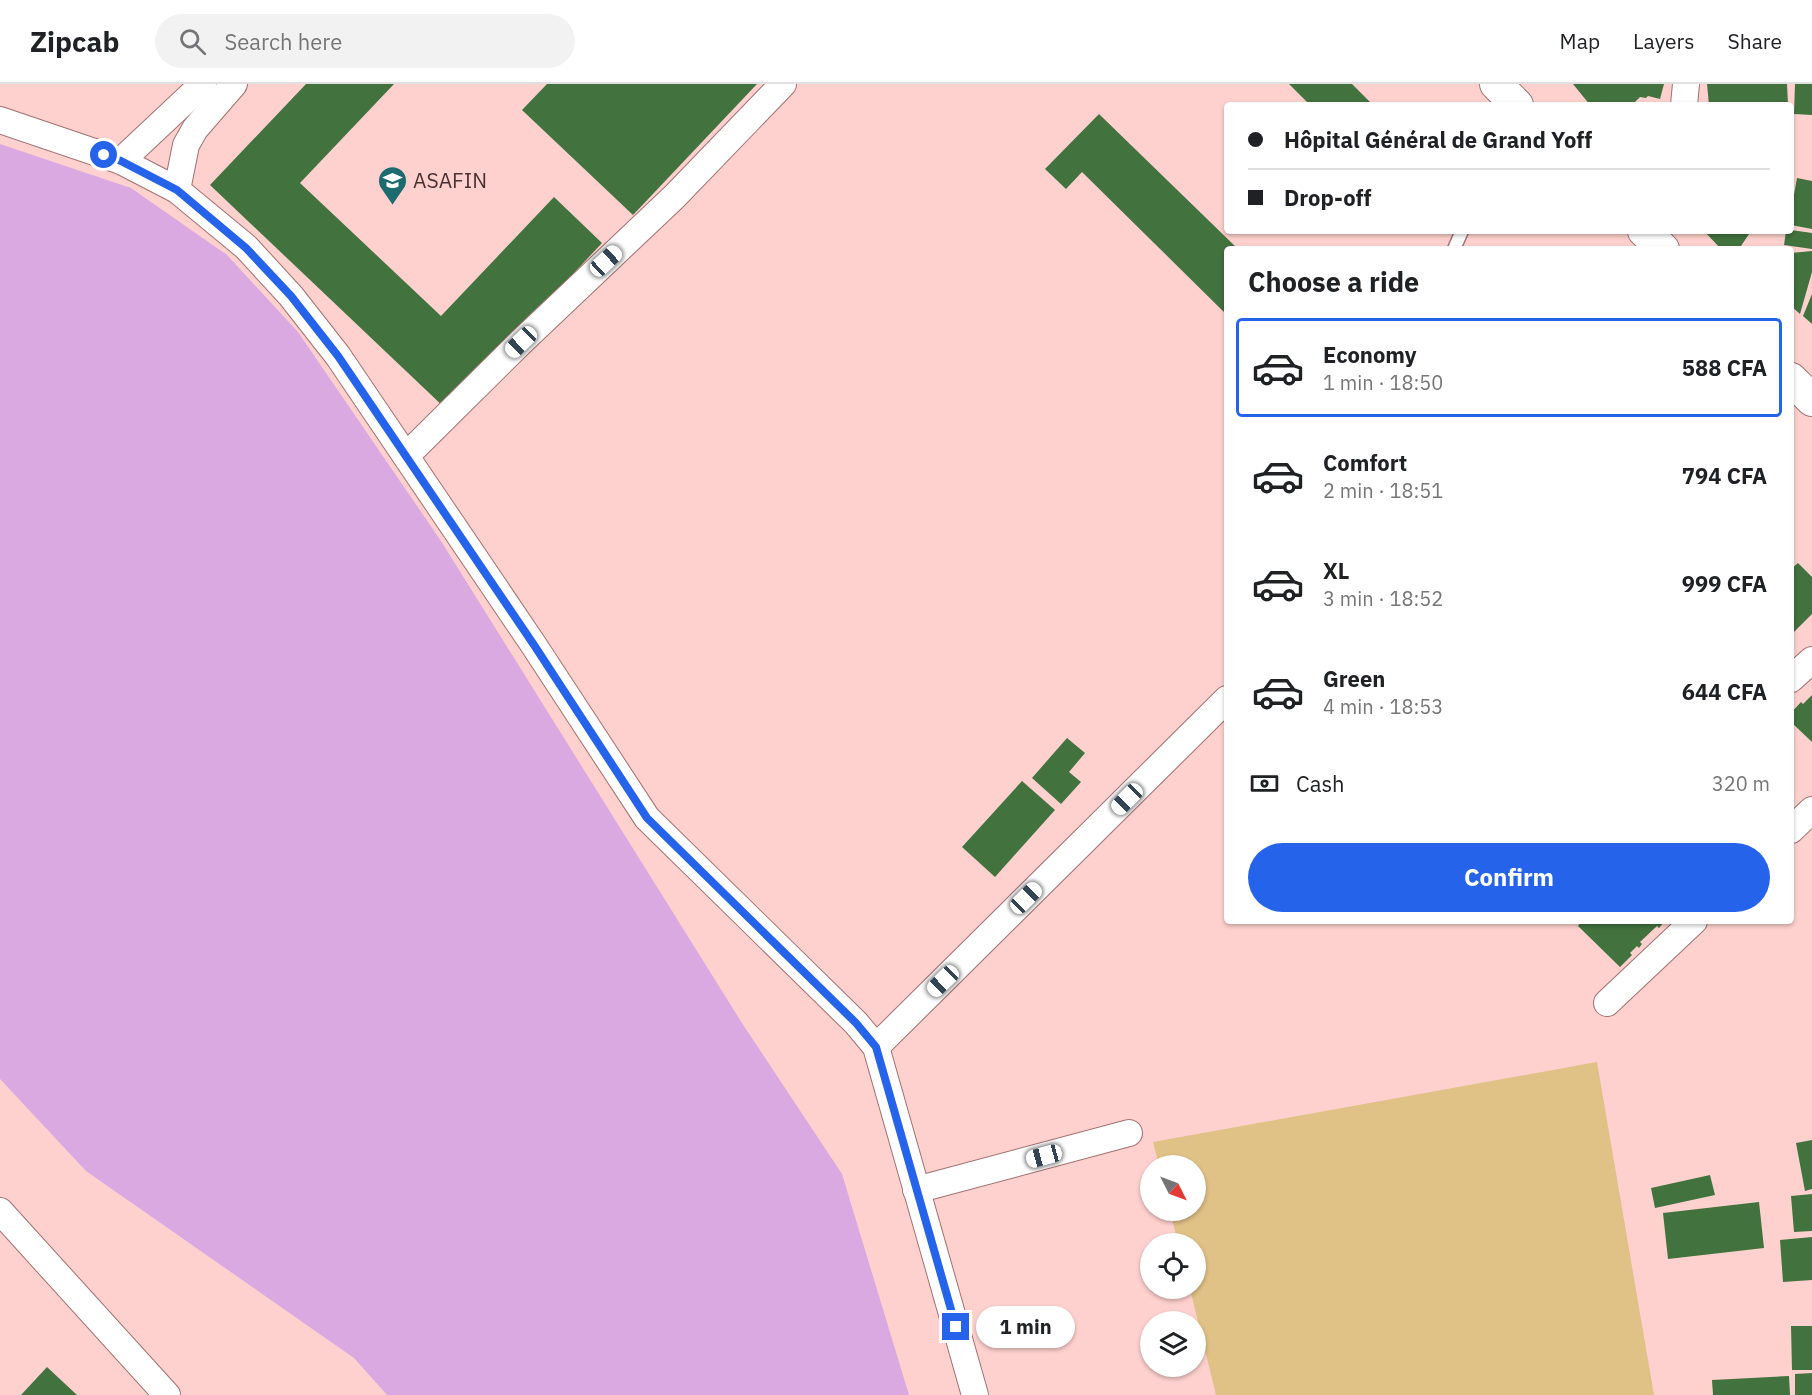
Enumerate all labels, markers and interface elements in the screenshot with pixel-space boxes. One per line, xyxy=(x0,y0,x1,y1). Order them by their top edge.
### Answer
search box xyxy=(155,14,575,68)
text: Zipcab xyxy=(30,23,119,60)
icon: search xyxy=(176,25,209,58)
text: Search here xyxy=(224,27,342,56)
text: Map xyxy=(1560,27,1600,55)
text: Layers xyxy=(1633,27,1695,55)
text: Share xyxy=(1728,27,1782,55)
text: Hôpital Général de Grand Yoff xyxy=(1284,125,1592,154)
route start xyxy=(90,141,117,168)
school or university icon: ASAFIN xyxy=(376,164,408,206)
place label: ASAFIN xyxy=(413,166,487,194)
text: Drop-off xyxy=(1284,183,1371,212)
car xyxy=(587,242,625,280)
text: Choose a ride xyxy=(1248,264,1419,299)
car xyxy=(502,323,540,361)
text: Economy xyxy=(1323,340,1417,369)
icon: car xyxy=(1251,341,1305,395)
text: 588 CFA xyxy=(1682,353,1767,382)
text: 1 min · 18:50 xyxy=(1323,369,1443,396)
text: Comfort xyxy=(1323,448,1407,477)
icon: car xyxy=(1251,449,1305,503)
text: 794 CFA xyxy=(1682,461,1767,490)
text: 2 min · 18:51 xyxy=(1323,477,1443,504)
text: XL xyxy=(1323,556,1349,585)
icon: car xyxy=(1251,557,1305,611)
text: 999 CFA xyxy=(1682,569,1767,598)
text: 3 min · 18:52 xyxy=(1323,585,1443,612)
text: Green xyxy=(1323,664,1385,693)
icon: car xyxy=(1251,665,1305,719)
text: 644 CFA xyxy=(1682,677,1767,706)
text: 4 min · 18:53 xyxy=(1323,693,1443,720)
icon: cash xyxy=(1248,767,1281,800)
text: Cash xyxy=(1296,769,1345,798)
text: 320 m xyxy=(1712,770,1770,797)
car xyxy=(1108,780,1146,818)
button: Confirm xyxy=(1248,843,1770,912)
car xyxy=(1007,879,1045,917)
car xyxy=(924,962,962,1000)
car xyxy=(1024,1143,1064,1169)
north arrow xyxy=(1140,1155,1206,1221)
map controls xyxy=(1140,1155,1206,1377)
button: locate xyxy=(1140,1233,1206,1299)
callout: 1 min xyxy=(977,1306,1076,1348)
button: layers xyxy=(1140,1311,1206,1377)
route end xyxy=(942,1313,969,1340)
text: 1 min xyxy=(999,1313,1052,1340)

